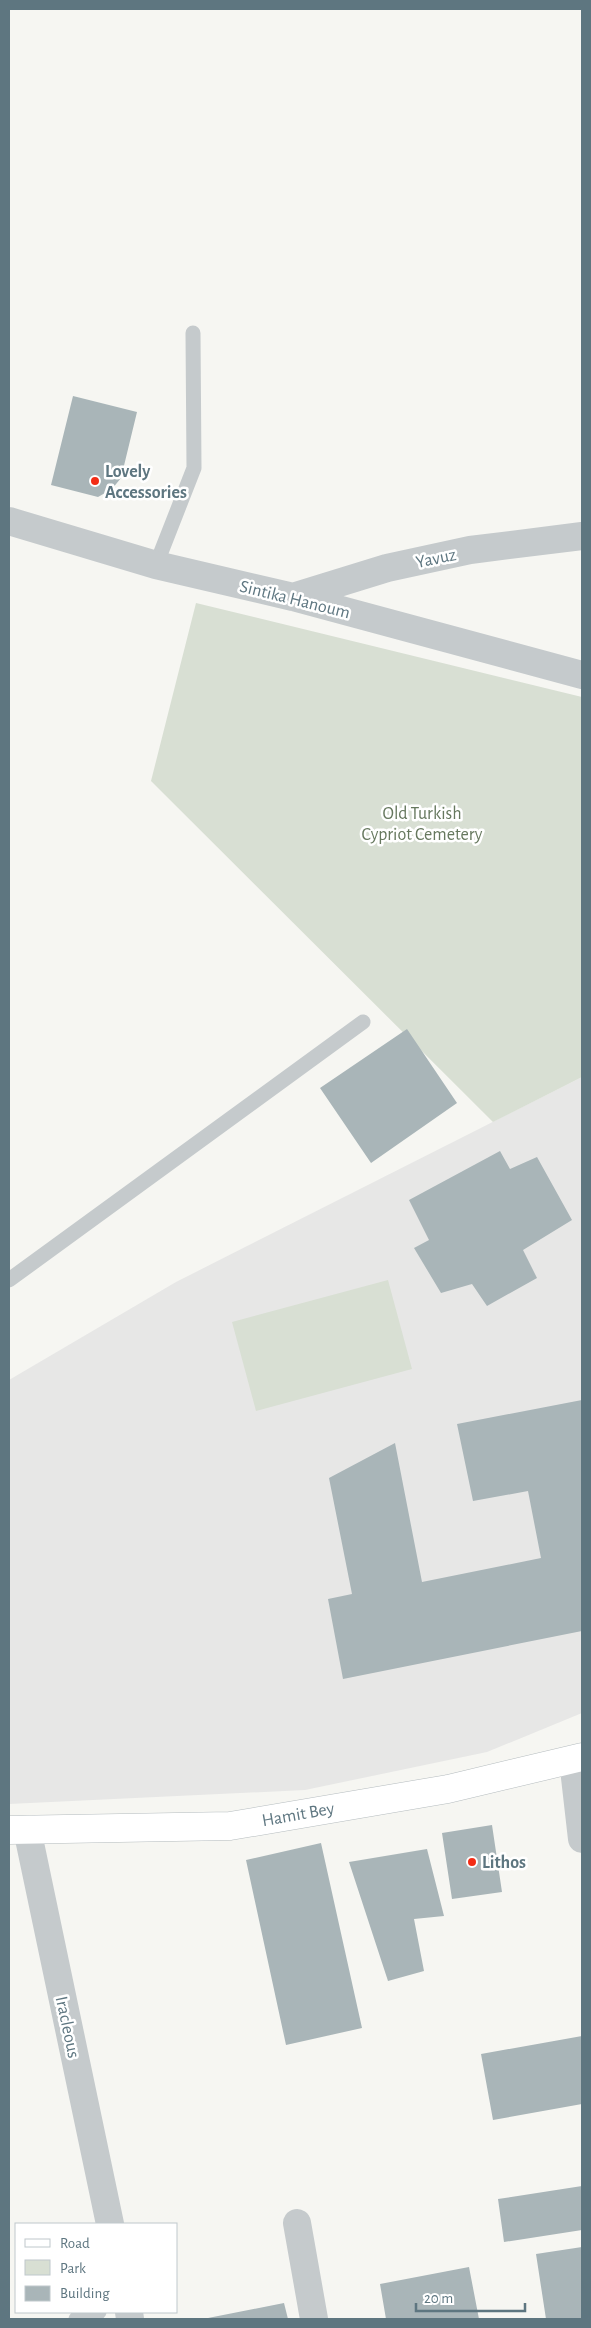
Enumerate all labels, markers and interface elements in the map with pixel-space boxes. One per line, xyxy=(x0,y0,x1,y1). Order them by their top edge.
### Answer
place label: Lovely Accessories xyxy=(105,463,187,502)
marker: Lovely Accessories xyxy=(89,475,101,487)
street label: Yavuz xyxy=(414,546,458,572)
street label: Sintika Hanoum xyxy=(238,578,352,622)
park label: Old Turkish Cypriot Cemetery xyxy=(361,805,483,844)
street label: Hamit Bey xyxy=(261,1800,336,1830)
place label: Lithos xyxy=(482,1854,526,1872)
marker: Lithos xyxy=(466,1856,478,1868)
street label: Iracleous xyxy=(52,1995,82,2060)
legend xyxy=(15,2223,178,2313)
text: Road xyxy=(60,2236,90,2251)
text: Park xyxy=(60,2261,86,2276)
scale bar xyxy=(416,2280,525,2312)
text: Building xyxy=(60,2286,110,2301)
text: 20 m xyxy=(424,2291,453,2306)

